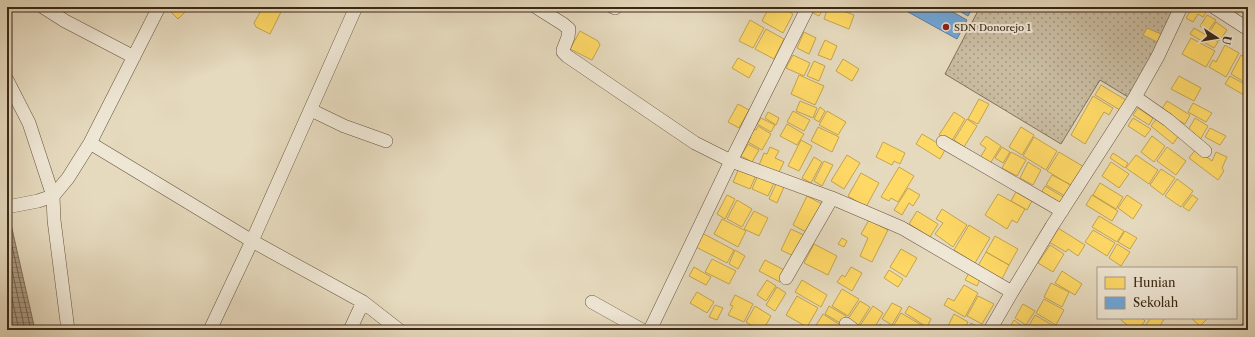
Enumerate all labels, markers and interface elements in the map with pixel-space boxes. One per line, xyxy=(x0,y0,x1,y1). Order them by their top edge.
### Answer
north arrow xyxy=(1197,18,1237,58)
place label: SDN Donorejo 1 xyxy=(954,21,1032,34)
marker: SDN Donorejo 1 xyxy=(941,22,951,32)
text: U xyxy=(1219,34,1235,46)
legend xyxy=(1097,267,1237,319)
text: Hunian xyxy=(1133,275,1176,290)
text: Sekolah xyxy=(1133,295,1179,310)

